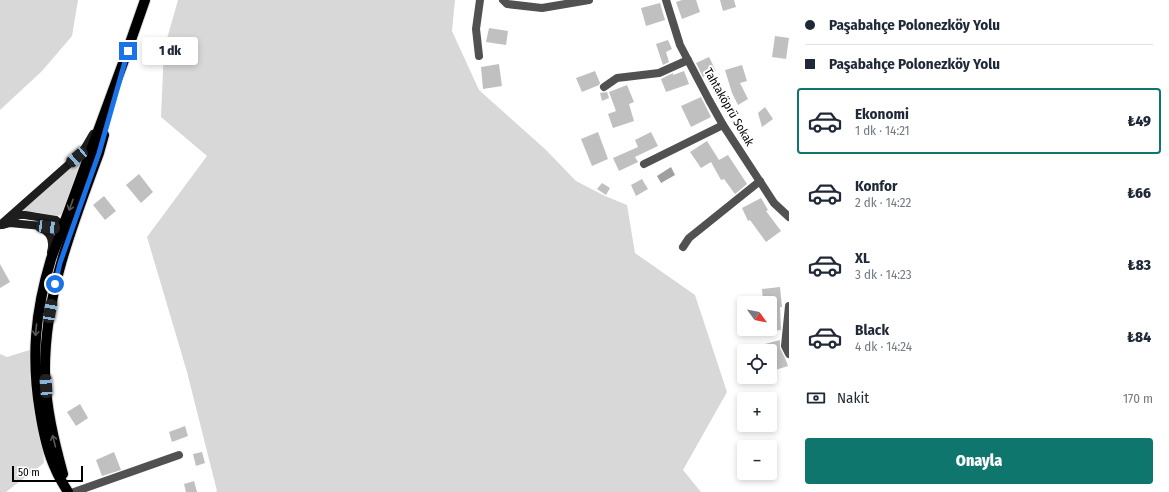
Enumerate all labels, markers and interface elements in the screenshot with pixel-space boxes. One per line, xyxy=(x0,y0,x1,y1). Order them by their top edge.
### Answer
text: Paşabahçe Polonezköy Yolu xyxy=(829,16,1000,34)
callout: 1 dk xyxy=(142,37,198,65)
route end xyxy=(119,42,137,60)
text: 1 dk xyxy=(159,43,181,58)
text: Paşabahçe Polonezköy Yolu xyxy=(829,55,1000,73)
street label: Tahtaköprü Sokak xyxy=(701,66,757,149)
icon: car xyxy=(807,103,843,139)
text: Ekonomi xyxy=(855,105,909,123)
text: ₺49 xyxy=(1128,112,1151,130)
text: 1 dk · 14:21 xyxy=(855,123,910,138)
car xyxy=(64,145,90,169)
icon: car xyxy=(807,175,843,211)
text: Konfor xyxy=(855,177,898,195)
text: ₺66 xyxy=(1127,184,1151,202)
text: 2 dk · 14:22 xyxy=(855,195,911,210)
one-way arrow xyxy=(67,199,75,211)
car xyxy=(35,220,61,234)
icon: car xyxy=(807,247,843,283)
text: XL xyxy=(855,249,870,267)
text: ₺83 xyxy=(1128,256,1151,274)
text: 3 dk · 14:23 xyxy=(855,267,912,282)
route start xyxy=(46,275,64,293)
north arrow xyxy=(737,296,777,336)
map controls xyxy=(737,296,777,480)
car xyxy=(42,298,58,324)
icon: car xyxy=(807,319,843,355)
text: Black xyxy=(855,321,889,339)
one-way arrow xyxy=(33,323,40,336)
text: ₺84 xyxy=(1127,328,1151,346)
text: 4 dk · 14:24 xyxy=(855,339,912,354)
button: locate xyxy=(737,344,777,384)
car xyxy=(39,374,53,398)
icon: cash xyxy=(805,387,827,409)
text: Nakit xyxy=(837,389,869,407)
text: 170 m xyxy=(1123,391,1153,406)
button: + xyxy=(737,392,777,432)
one-way arrow xyxy=(50,435,58,448)
button: Onayla xyxy=(805,438,1153,484)
button: − xyxy=(737,440,777,480)
scale bar xyxy=(12,464,83,483)
text: 50 m xyxy=(18,466,40,479)

